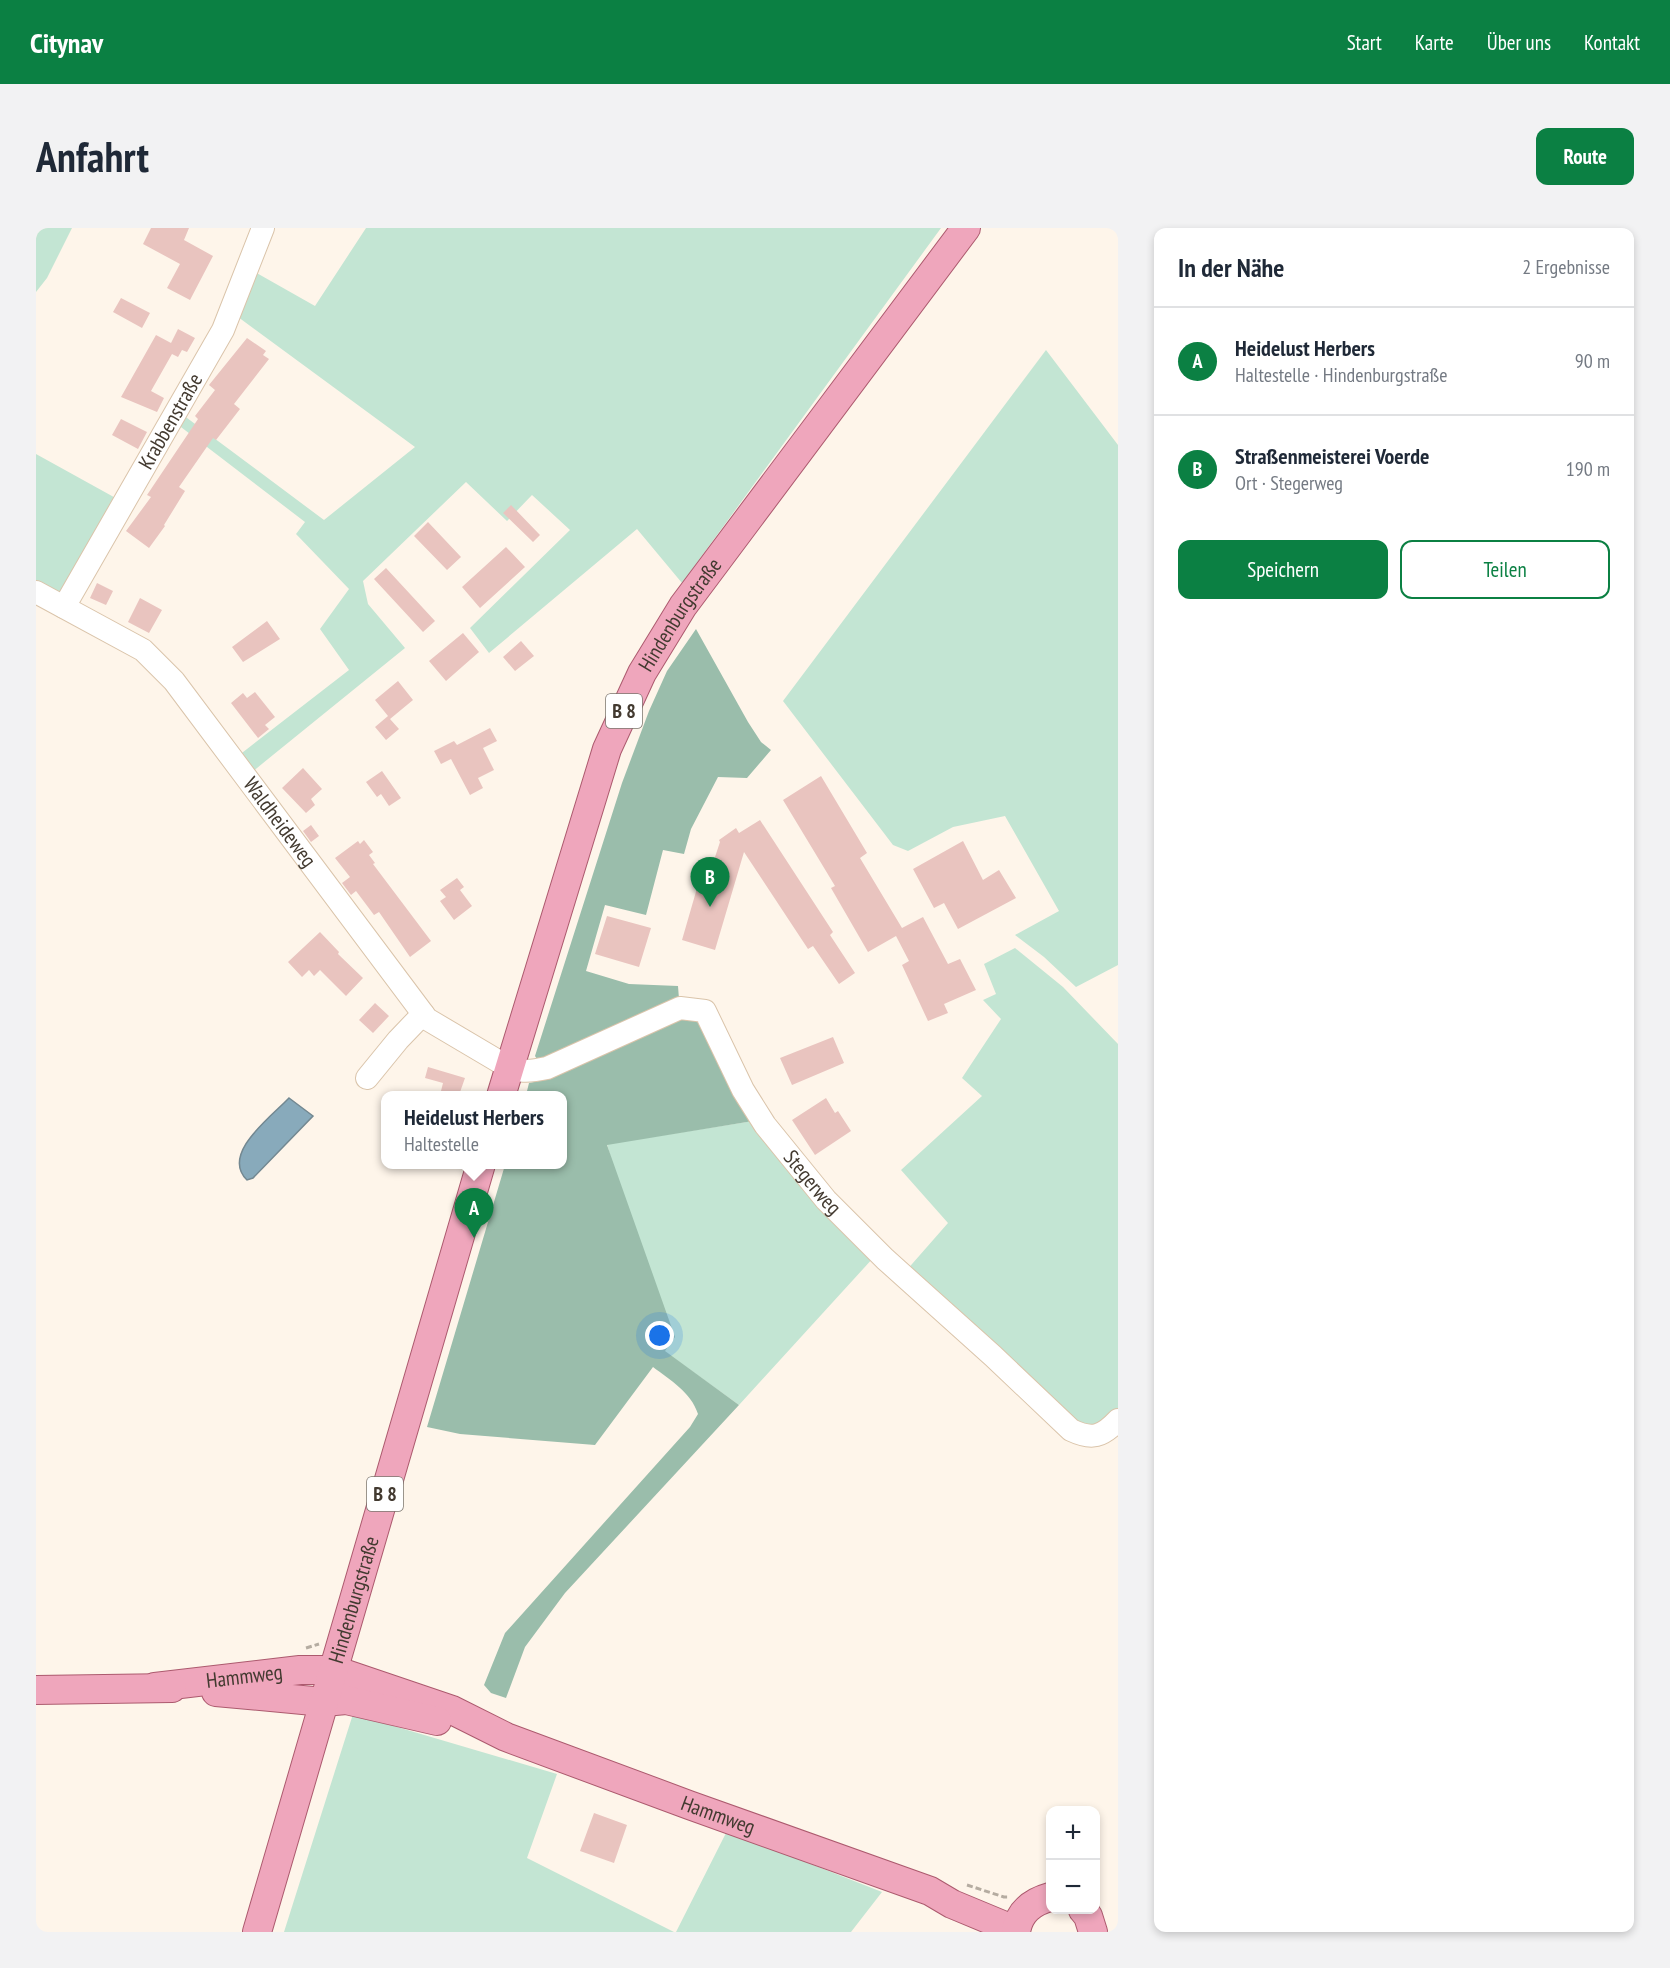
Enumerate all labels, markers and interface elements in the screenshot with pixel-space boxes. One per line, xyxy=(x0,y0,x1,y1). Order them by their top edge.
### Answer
text: Citynav xyxy=(30,24,103,61)
text: Start xyxy=(1347,29,1382,56)
text: Karte xyxy=(1415,29,1454,56)
text: Über uns xyxy=(1487,29,1551,56)
text: Kontakt xyxy=(1584,29,1640,56)
button: Route xyxy=(1536,128,1634,185)
text: Anfahrt xyxy=(36,129,149,184)
text: In der Nähe xyxy=(1178,251,1284,284)
text: 2 Ergebnisse xyxy=(1522,254,1610,280)
text: Heidelust Herbers xyxy=(1235,334,1375,362)
text: A xyxy=(1192,348,1203,374)
text: 90 m xyxy=(1575,348,1610,374)
text: Haltestelle · Hindenburgstraße xyxy=(1235,362,1447,388)
street label: Krabbenstraße xyxy=(132,368,208,474)
text: Straßenmeisterei Voerde xyxy=(1235,442,1429,470)
text: B xyxy=(1193,456,1202,482)
text: 190 m xyxy=(1566,456,1610,482)
text: Ort · Stegerweg xyxy=(1235,470,1343,496)
button: Speichern xyxy=(1178,540,1388,599)
button: Teilen xyxy=(1400,540,1610,599)
street label: Hindenburgstraße xyxy=(632,552,727,676)
road number: B 8 xyxy=(606,694,642,728)
street label: Waldheideweg xyxy=(238,772,323,872)
pin: B xyxy=(690,858,730,907)
popup xyxy=(381,1091,567,1169)
text: Heidelust Herbers xyxy=(404,1103,544,1131)
text: Haltestelle xyxy=(404,1131,479,1157)
street label: Stegerweg xyxy=(778,1144,847,1221)
pin: A xyxy=(454,1188,494,1238)
your location xyxy=(645,1321,674,1350)
road number: B 8 xyxy=(367,1477,403,1511)
street label: Hindenburgstraße xyxy=(322,1533,385,1666)
street label: Hammweg xyxy=(205,1658,284,1694)
street label: Hammweg xyxy=(677,1789,759,1841)
map controls xyxy=(1046,1806,1100,1914)
button: + xyxy=(1046,1806,1100,1860)
button: − xyxy=(1046,1860,1100,1914)

